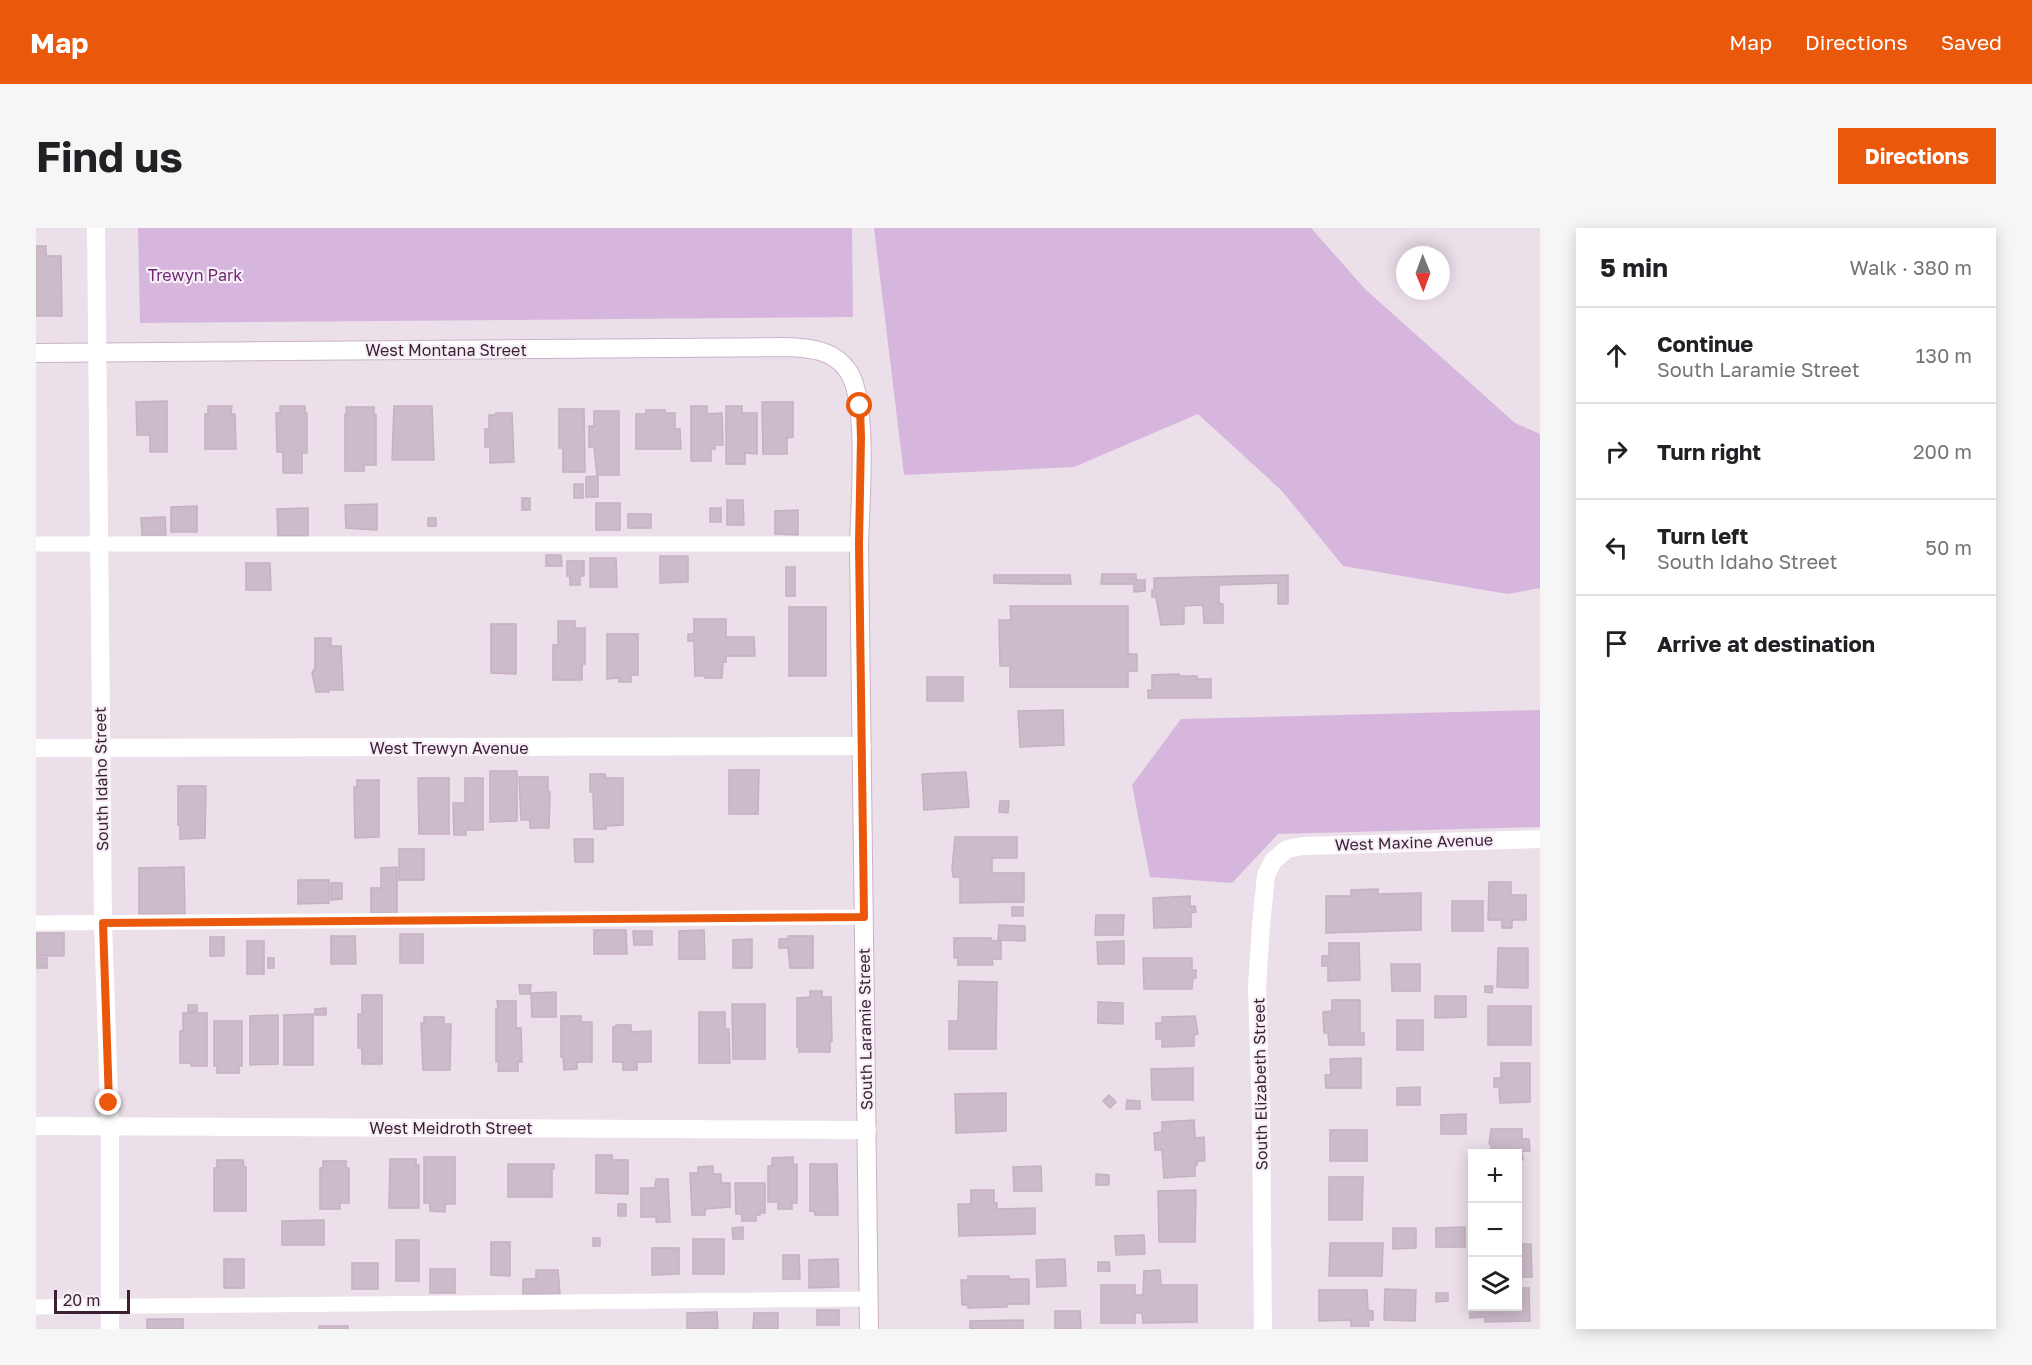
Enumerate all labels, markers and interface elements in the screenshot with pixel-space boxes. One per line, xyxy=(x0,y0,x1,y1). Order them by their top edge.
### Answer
text: Map xyxy=(30,26,88,59)
text: Map xyxy=(1729,29,1772,55)
text: Directions xyxy=(1805,29,1908,55)
text: Saved xyxy=(1941,29,2002,55)
button: Directions xyxy=(1838,128,1996,184)
text: Find us xyxy=(36,131,183,181)
north arrow xyxy=(1396,246,1450,300)
text: 5 min xyxy=(1600,252,1668,283)
text: Walk · 380 m xyxy=(1850,255,1972,279)
park label: Trewyn Park xyxy=(148,265,242,285)
text: Continue xyxy=(1657,330,1753,357)
icon: ahead xyxy=(1600,339,1633,372)
street label: West Montana Street xyxy=(365,340,527,360)
text: 130 m xyxy=(1916,343,1972,367)
text: South Laramie Street xyxy=(1657,357,1860,381)
route start xyxy=(846,392,872,418)
icon: right xyxy=(1600,435,1633,468)
text: Turn right xyxy=(1657,438,1761,465)
text: 200 m xyxy=(1913,439,1972,463)
text: Turn left xyxy=(1657,522,1748,549)
icon: left xyxy=(1600,531,1633,564)
text: 50 m xyxy=(1925,535,1972,559)
text: South Idaho Street xyxy=(1657,549,1838,573)
icon: arrive xyxy=(1600,627,1633,660)
text: Arrive at destination xyxy=(1657,630,1875,657)
street label: South Idaho Street xyxy=(90,707,112,851)
street label: West Trewyn Avenue xyxy=(369,738,529,758)
street label: West Maxine Avenue xyxy=(1335,829,1493,855)
street label: South Laramie Street xyxy=(854,948,876,1110)
street label: South Elizabeth Street xyxy=(1248,997,1272,1171)
route end xyxy=(95,1089,121,1115)
street label: West Meidroth Street xyxy=(369,1118,533,1138)
map controls xyxy=(1468,1149,1522,1311)
button: + xyxy=(1468,1149,1522,1203)
button: − xyxy=(1468,1203,1522,1257)
button: layers xyxy=(1468,1257,1522,1311)
scale bar xyxy=(54,1287,130,1314)
text: 20 m xyxy=(63,1290,100,1310)

